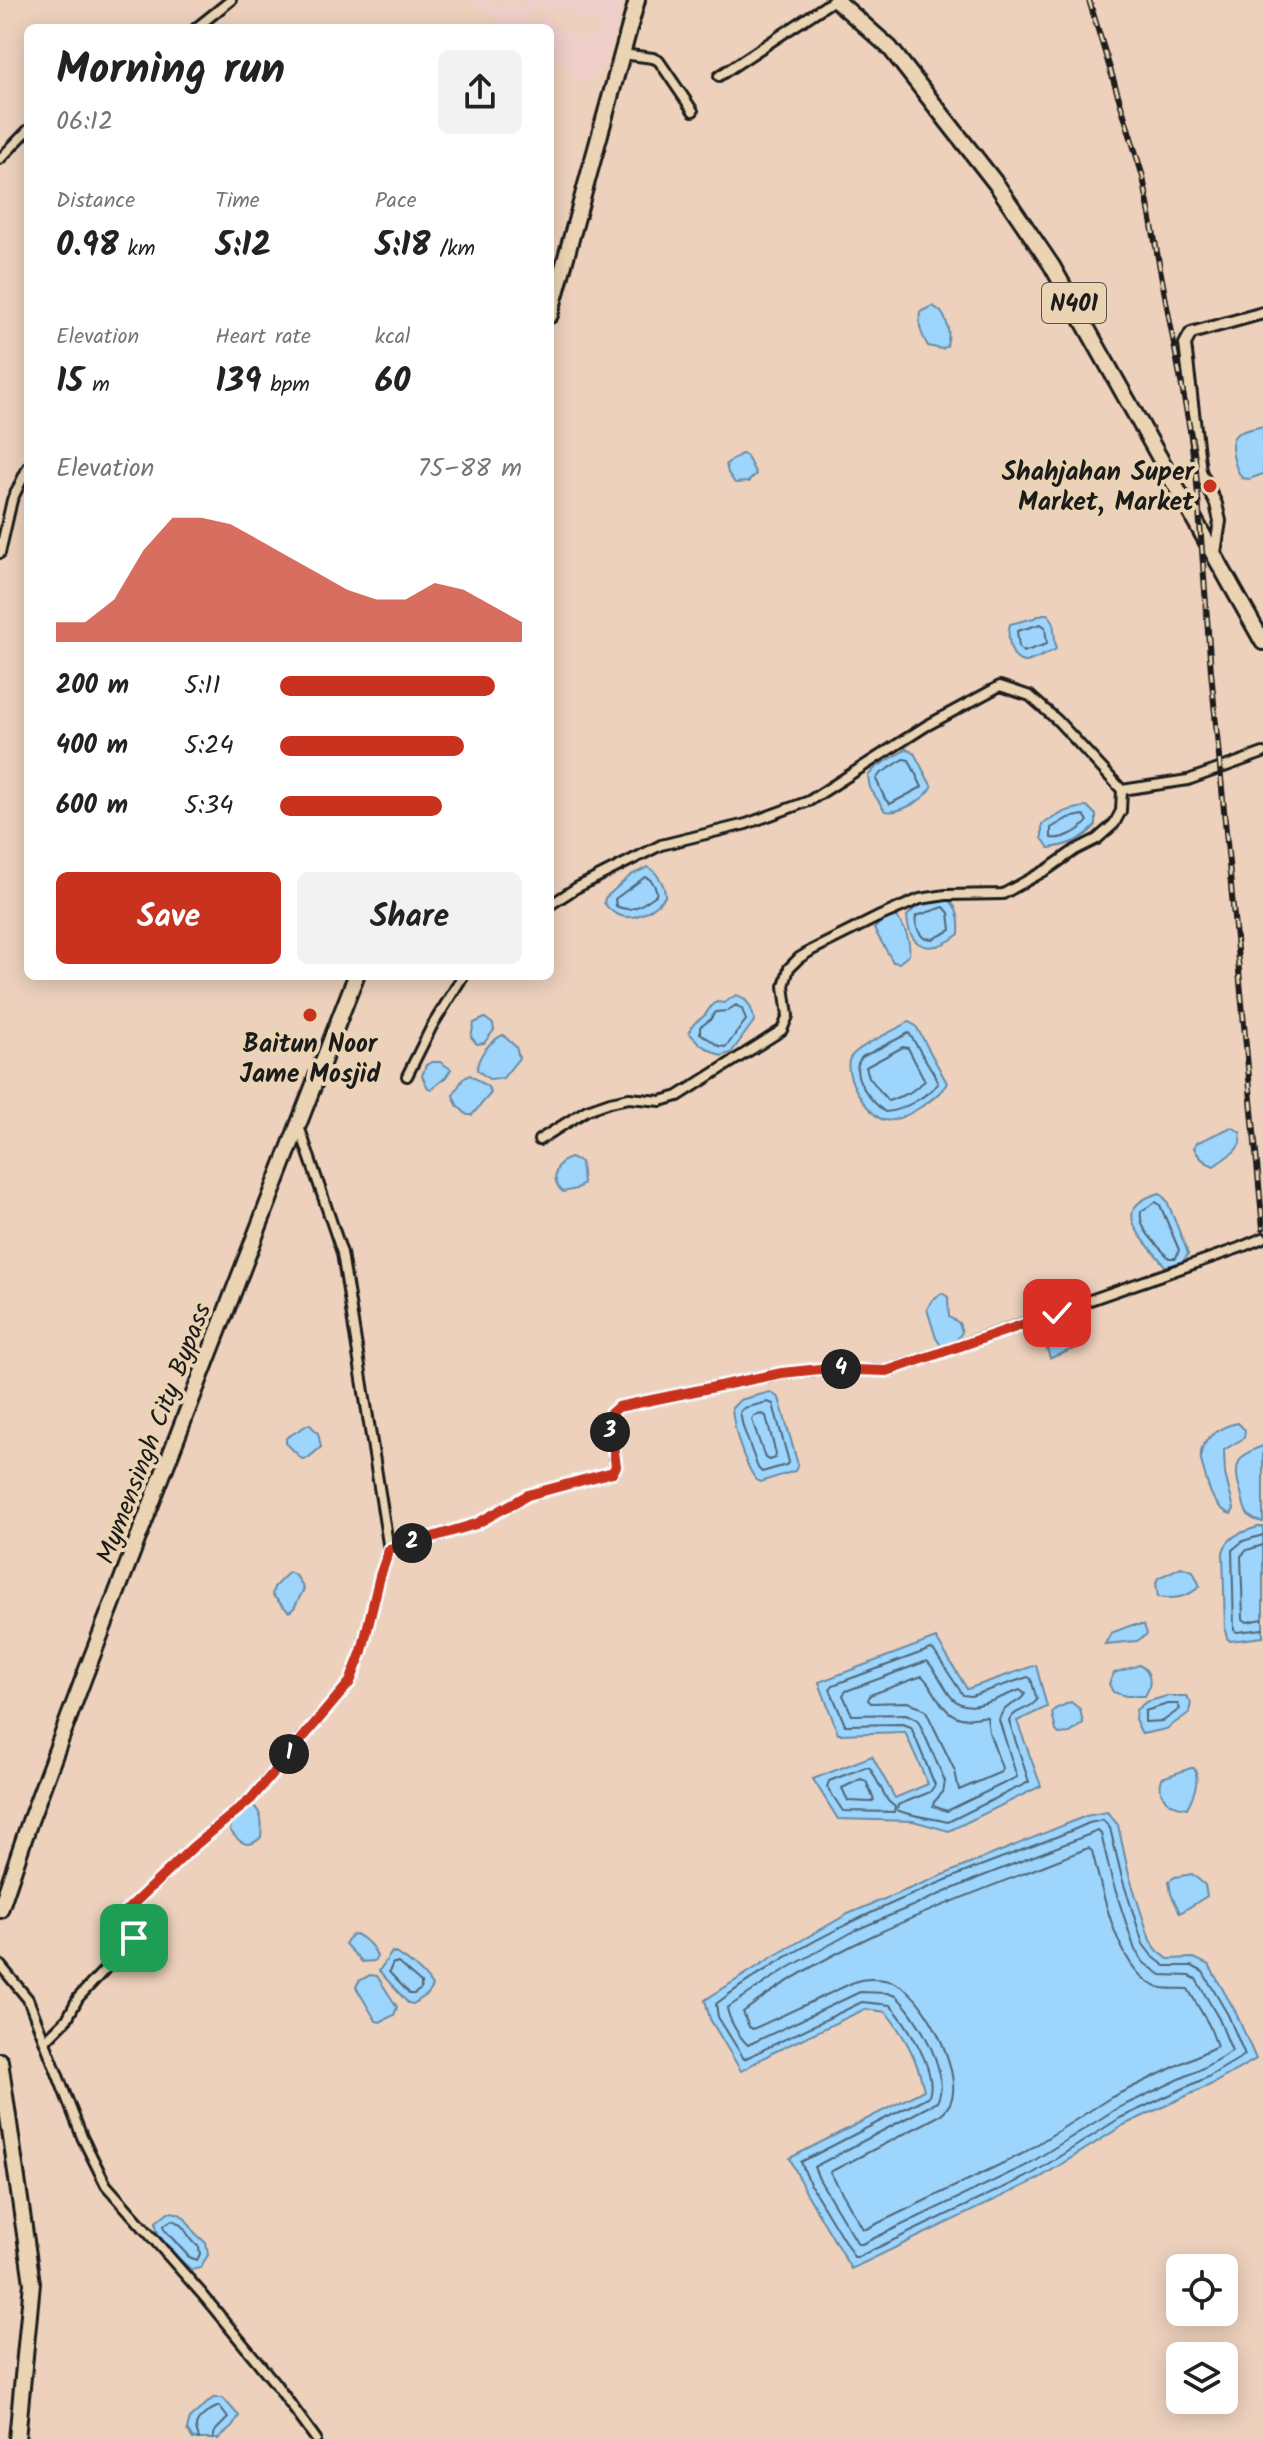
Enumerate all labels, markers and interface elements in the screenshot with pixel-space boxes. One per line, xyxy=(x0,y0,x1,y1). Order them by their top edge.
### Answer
text: Morning run xyxy=(56,36,285,106)
button: share xyxy=(438,50,522,134)
text: 06:12 xyxy=(56,101,113,143)
text: Distance xyxy=(56,184,135,219)
text: Time xyxy=(215,184,260,219)
text: Pace xyxy=(375,184,417,219)
text: 0.98 xyxy=(56,219,119,273)
text: 5:12 xyxy=(215,219,271,273)
text: 5:18 xyxy=(375,219,431,273)
text: km xyxy=(119,232,155,267)
text: /km xyxy=(431,232,475,267)
road number: N401 xyxy=(1042,283,1106,323)
text: Elevation xyxy=(56,320,139,355)
text: Heart rate xyxy=(215,320,311,355)
text: kcal xyxy=(375,320,410,355)
text: 15 xyxy=(56,355,83,409)
text: 139 xyxy=(215,355,261,409)
text: 60 xyxy=(375,355,411,409)
text: m xyxy=(83,368,110,403)
text: bpm xyxy=(261,368,310,403)
text: Elevation xyxy=(56,448,154,490)
text: 75–88 m xyxy=(418,448,522,490)
place label: Shahjahan Super Market, Market xyxy=(1002,452,1196,524)
marker: Shahjahan Super Market, Market xyxy=(1201,477,1219,495)
text: 200 m xyxy=(56,665,129,707)
text: 5:11 xyxy=(184,665,221,707)
text: 400 m xyxy=(56,725,128,767)
text: 5:24 xyxy=(184,725,234,767)
text: 600 m xyxy=(56,785,128,827)
text: 5:34 xyxy=(184,785,234,827)
button: Save xyxy=(56,872,281,964)
button: Share xyxy=(297,872,522,964)
marker: Baitun Noor Jame Mosjid xyxy=(301,1006,319,1024)
place label: Baitun Noor Jame Mosjid xyxy=(239,1024,382,1096)
pin xyxy=(1023,1279,1091,1347)
icon: check xyxy=(1035,1291,1079,1335)
street label: Mymensingh City Bypass xyxy=(86,1297,224,1570)
pin: 4 xyxy=(821,1349,861,1389)
text: 4 xyxy=(835,1351,847,1386)
pin: 3 xyxy=(590,1412,630,1452)
text: 3 xyxy=(604,1414,616,1449)
pin: 2 xyxy=(392,1523,432,1563)
text: 2 xyxy=(406,1525,418,1560)
pin: 1 xyxy=(269,1734,309,1774)
text: 1 xyxy=(286,1736,292,1771)
pin xyxy=(100,1904,168,1972)
icon: arrive xyxy=(112,1916,156,1960)
map controls xyxy=(1166,2254,1238,2414)
button: locate xyxy=(1166,2254,1238,2326)
button: layers xyxy=(1166,2342,1238,2414)

